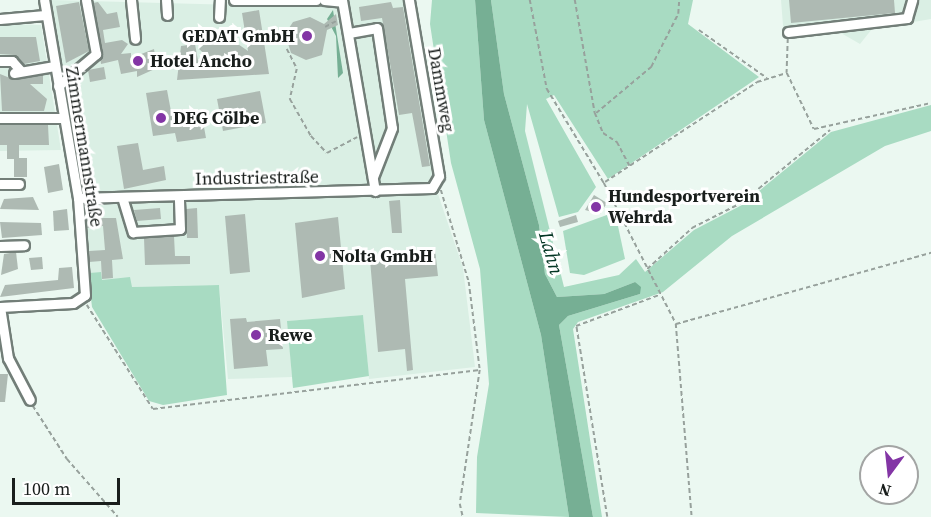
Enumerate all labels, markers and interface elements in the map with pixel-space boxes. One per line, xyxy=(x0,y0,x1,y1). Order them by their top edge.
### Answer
place label: GEDAT GmbH xyxy=(182,25,295,47)
marker: GEDAT GmbH xyxy=(300,29,314,43)
street label: Dammweg xyxy=(423,46,459,134)
place label: Hotel Ancho xyxy=(150,50,252,72)
marker: Hotel Ancho xyxy=(131,54,145,68)
street label: Zimmermannstraße xyxy=(61,65,107,229)
place label: DEG Cölbe xyxy=(173,107,259,129)
marker: DEG Cölbe xyxy=(154,111,168,125)
street label: Industriestraße xyxy=(195,166,319,190)
place label: Hundesportverein Wehrda xyxy=(608,186,760,228)
marker: Hundesportverein Wehrda xyxy=(589,200,603,214)
water label: Lahn xyxy=(533,229,569,277)
place label: Nolta GmbH xyxy=(332,245,433,267)
marker: Nolta GmbH xyxy=(313,249,327,263)
place label: Rewe xyxy=(268,324,312,346)
marker: Rewe xyxy=(249,328,263,342)
north arrow xyxy=(859,445,919,505)
scale bar xyxy=(15,466,123,504)
text: 100 m xyxy=(23,476,70,501)
text: N xyxy=(876,478,893,503)

